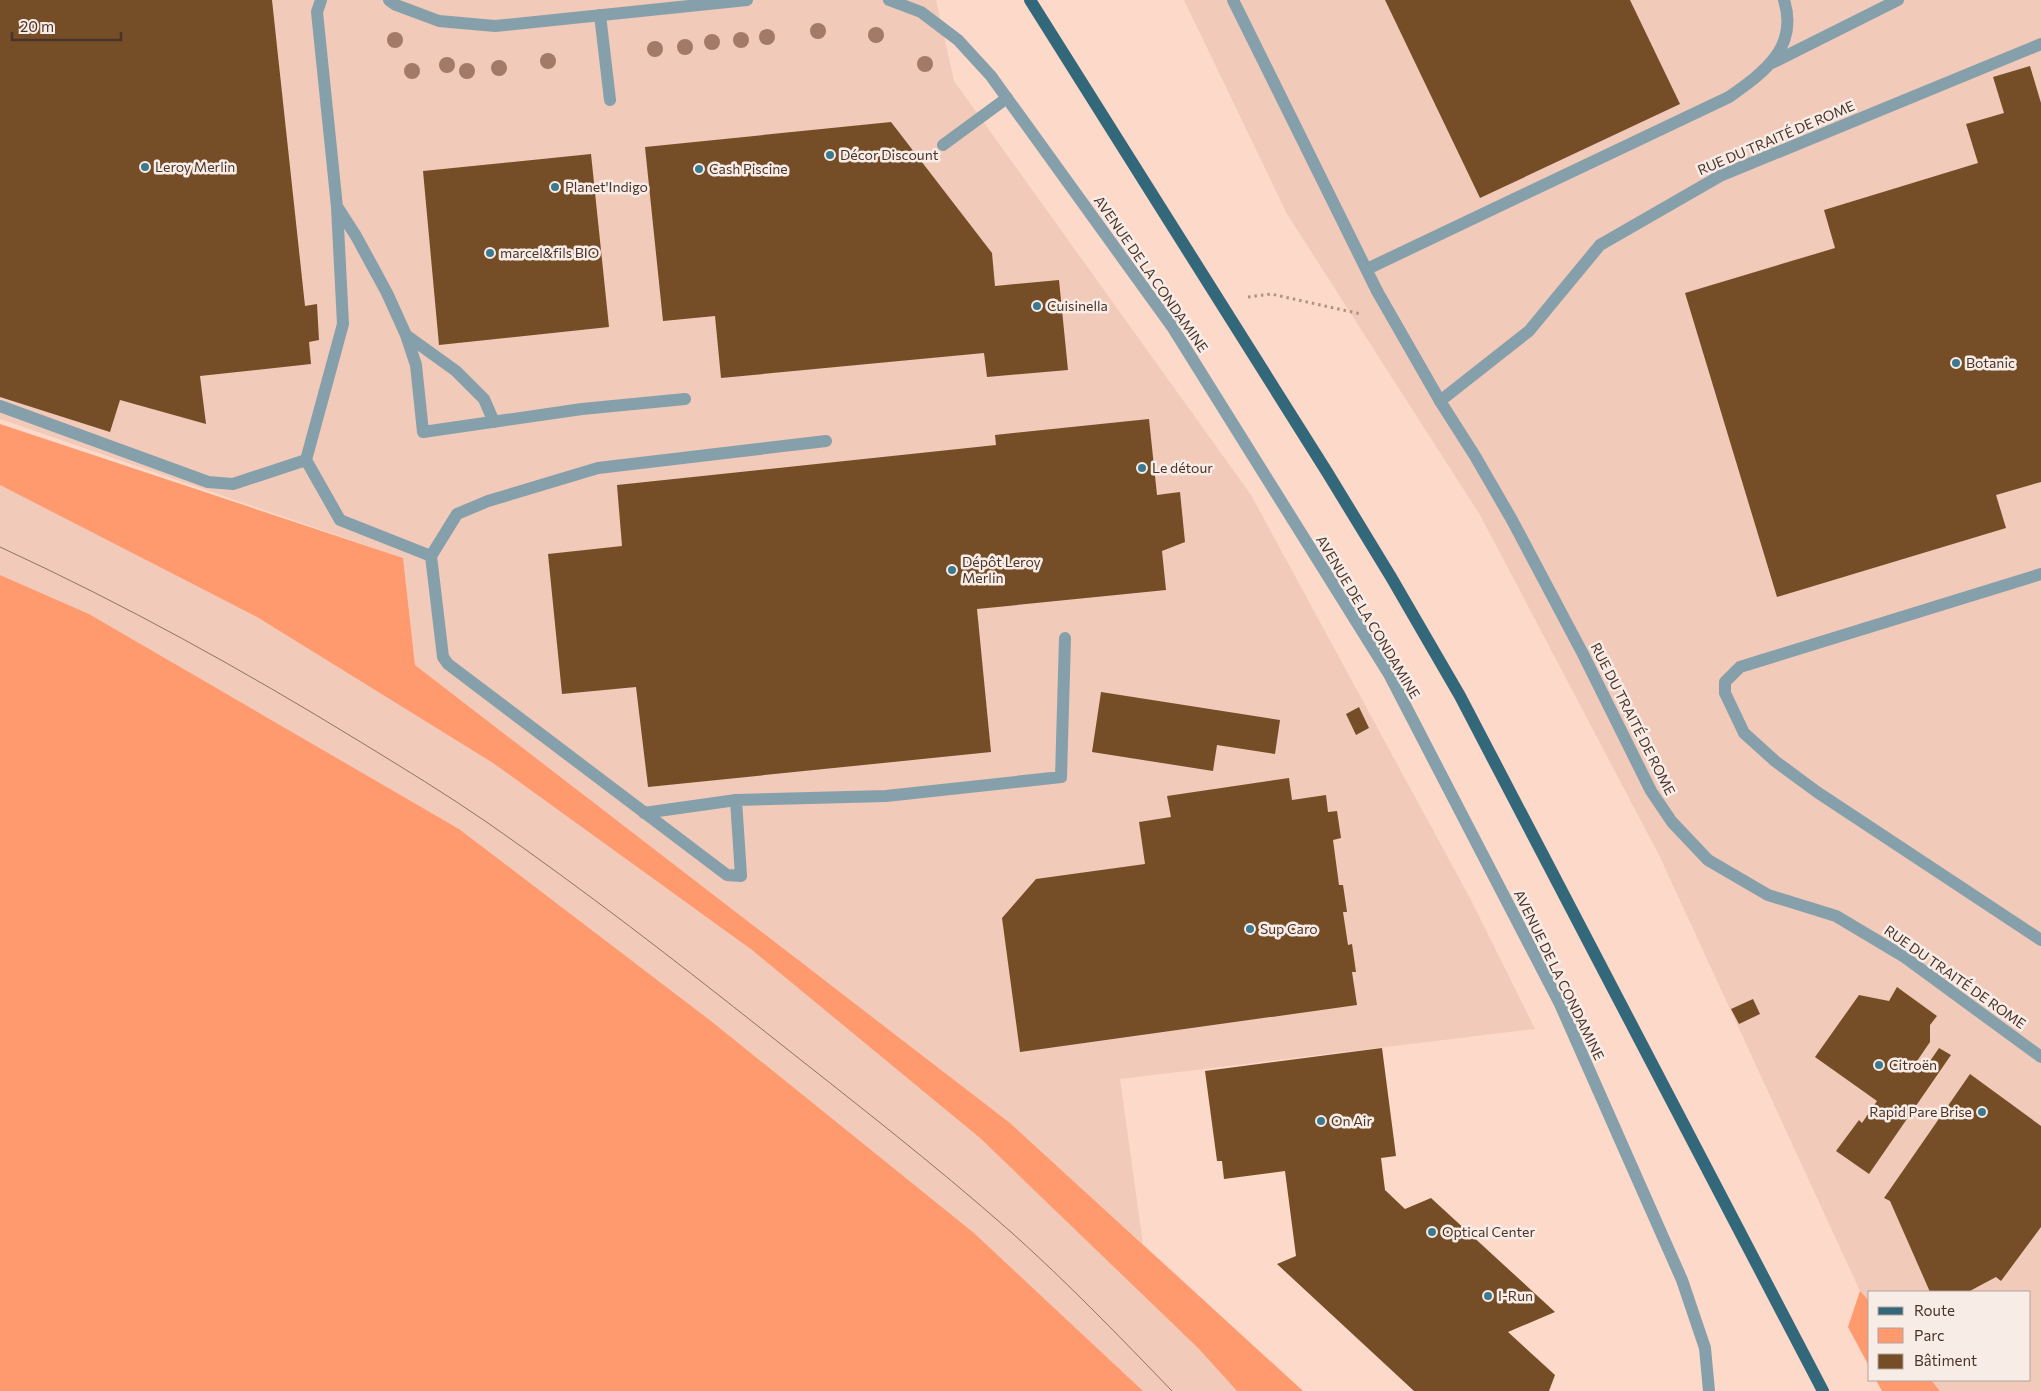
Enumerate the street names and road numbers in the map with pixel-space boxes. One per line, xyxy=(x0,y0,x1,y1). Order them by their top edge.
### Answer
street label: RUE DU TRAITÉ DE ROME xyxy=(1695,97,1857,178)
street label: AVENUE DE LA CONDAMINE xyxy=(1091,192,1212,355)
street label: AVENUE DE LA CONDAMINE xyxy=(1313,532,1424,701)
street label: RUE DU TRAITÉ DE ROME xyxy=(1588,640,1679,798)
street label: AVENUE DE LA CONDAMINE xyxy=(1511,887,1608,1063)
street label: RUE DU TRAITÉ DE ROME xyxy=(1881,921,2029,1032)

